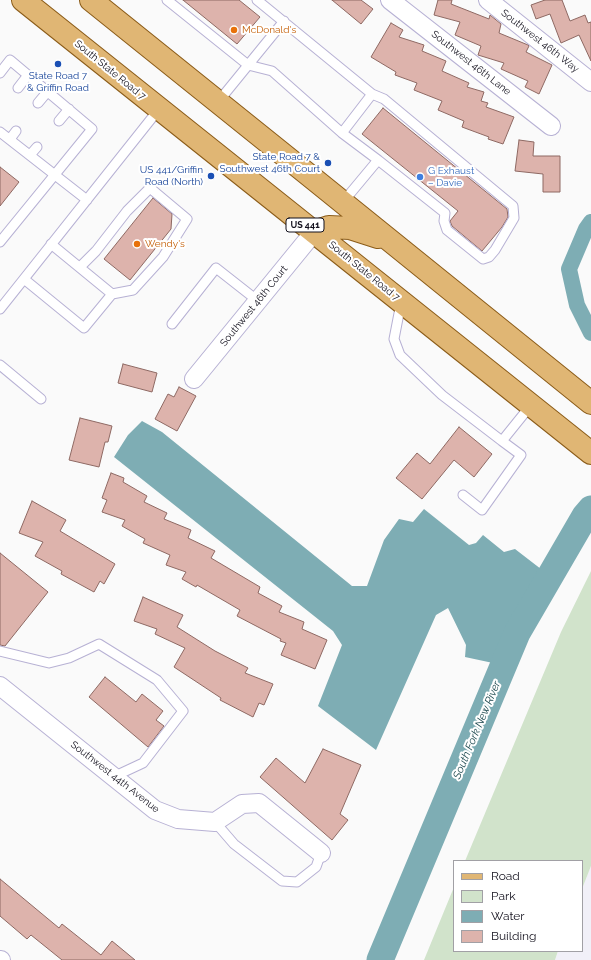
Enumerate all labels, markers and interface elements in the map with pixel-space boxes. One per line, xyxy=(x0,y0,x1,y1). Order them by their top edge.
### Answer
street label: Southwest 46th Way xyxy=(499,7,581,75)
place label: McDonald's xyxy=(242,24,296,36)
marker: McDonald's xyxy=(229,25,239,35)
street label: Southwest 46th Lane xyxy=(429,28,513,98)
street label: South State Road 7 xyxy=(72,38,148,102)
marker: State Road 7 & Griffin Road xyxy=(53,59,63,69)
place label: State Road 7 & Griffin Road xyxy=(27,70,89,94)
place label: State Road 7 & Southwest 46th Court xyxy=(220,151,320,174)
marker: State Road 7 & Southwest 46th Court xyxy=(323,158,333,168)
place label: US 441/Griffin Road (North) xyxy=(140,164,203,188)
place label: G Exhaust – Davie xyxy=(428,165,474,188)
marker: US 441/Griffin Road (North) xyxy=(206,171,216,181)
marker: G Exhaust – Davie xyxy=(415,172,425,182)
road number: US 441 xyxy=(286,218,324,232)
place label: Wendy's xyxy=(145,238,185,250)
marker: Wendy's xyxy=(132,239,142,249)
street label: South State Road 7 xyxy=(326,239,402,303)
street label: Southwest 46th Court xyxy=(218,263,290,349)
water label: South Fork New River xyxy=(450,679,504,781)
street label: Southwest 44th Avenue xyxy=(68,739,162,815)
legend xyxy=(453,860,583,952)
text: Road xyxy=(491,869,520,883)
text: Park xyxy=(491,889,516,903)
text: Water xyxy=(491,909,525,923)
text: Building xyxy=(491,929,537,943)

